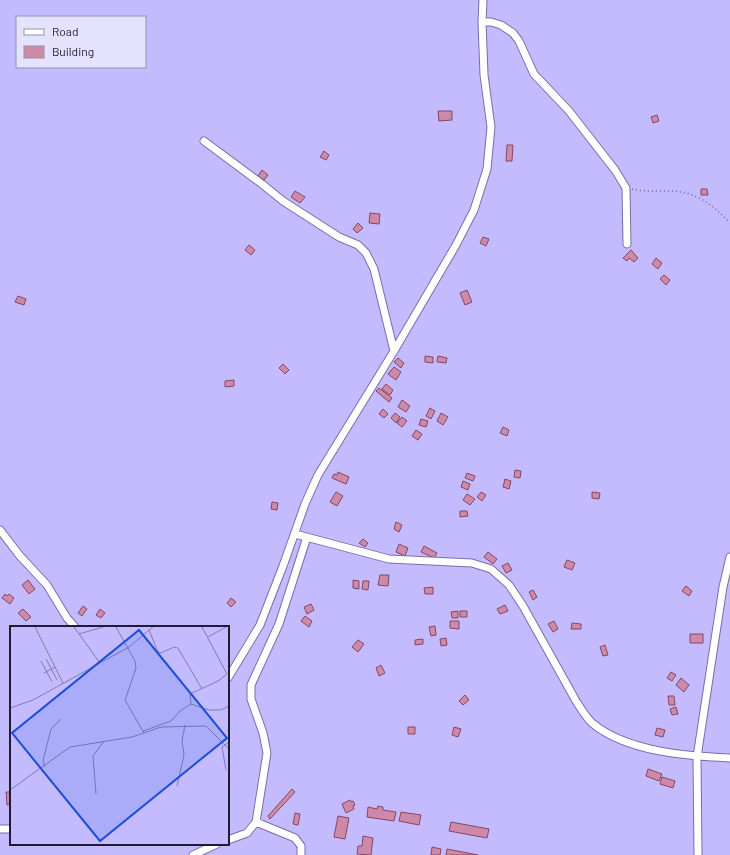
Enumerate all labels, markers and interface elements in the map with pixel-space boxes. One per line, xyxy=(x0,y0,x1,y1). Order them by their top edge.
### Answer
legend xyxy=(16,16,146,68)
text: Road xyxy=(52,24,79,38)
text: Building xyxy=(52,44,94,58)
inset map xyxy=(10,626,229,845)

